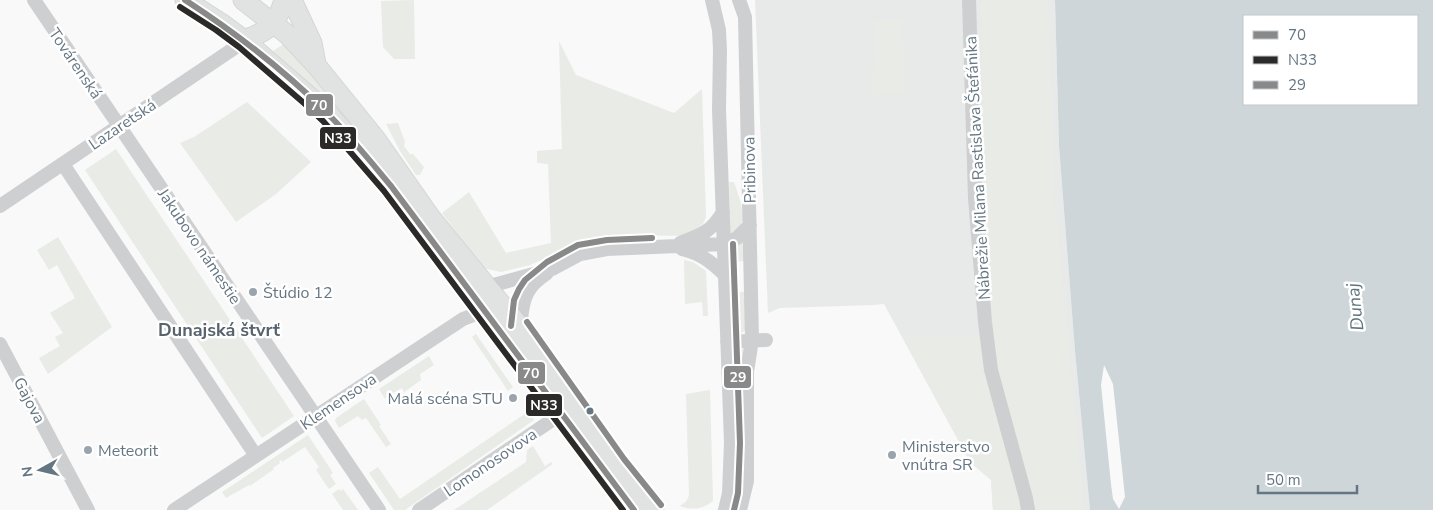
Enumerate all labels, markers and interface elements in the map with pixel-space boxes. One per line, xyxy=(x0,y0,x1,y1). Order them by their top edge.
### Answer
legend xyxy=(1243,15,1418,105)
street label: Továrenská xyxy=(43,24,107,103)
text: 70 xyxy=(1288,25,1306,45)
street label: Nábrežie Milana Rastislava Štefánika xyxy=(960,35,996,300)
text: N33 xyxy=(1288,50,1317,70)
text: 29 xyxy=(1288,75,1306,95)
line badge: 70 xyxy=(305,93,334,117)
street label: Lazaretská xyxy=(85,94,161,155)
text: 70 xyxy=(311,96,327,115)
line badge: N33 xyxy=(319,126,357,150)
text: N33 xyxy=(324,129,352,148)
street label: Pribinova xyxy=(738,136,762,204)
street label: Jakubovo námestie xyxy=(152,184,246,309)
water label: Dunaj xyxy=(1341,281,1369,332)
place label: Štúdio 12 xyxy=(263,282,333,304)
marker: Štúdio 12 xyxy=(247,286,259,298)
district label: Dunajská štvrť xyxy=(158,318,280,342)
line badge: 70 xyxy=(517,361,546,385)
text: 70 xyxy=(523,364,539,383)
line badge: 29 xyxy=(723,365,752,389)
street label: Klemensova xyxy=(296,368,381,435)
text: 29 xyxy=(730,368,746,387)
street label: Gajova xyxy=(8,374,50,427)
place label: Malá scéna STU xyxy=(387,388,503,410)
marker: Malá scéna STU xyxy=(507,392,519,404)
line badge: N33 xyxy=(525,393,563,417)
text: N33 xyxy=(530,396,558,415)
unlabelled marker xyxy=(585,406,595,416)
street label: Lomonosovova xyxy=(440,424,541,502)
place label: Ministerstvo vnútra SR xyxy=(902,436,990,476)
place label: Meteorit xyxy=(98,440,159,462)
marker: Meteorit xyxy=(82,444,94,456)
north arrow xyxy=(15,445,65,495)
marker: Ministerstvo vnútra SR xyxy=(886,449,898,461)
scale bar xyxy=(1258,462,1357,494)
text: N xyxy=(17,465,38,478)
text: 50 m xyxy=(1266,470,1301,490)

